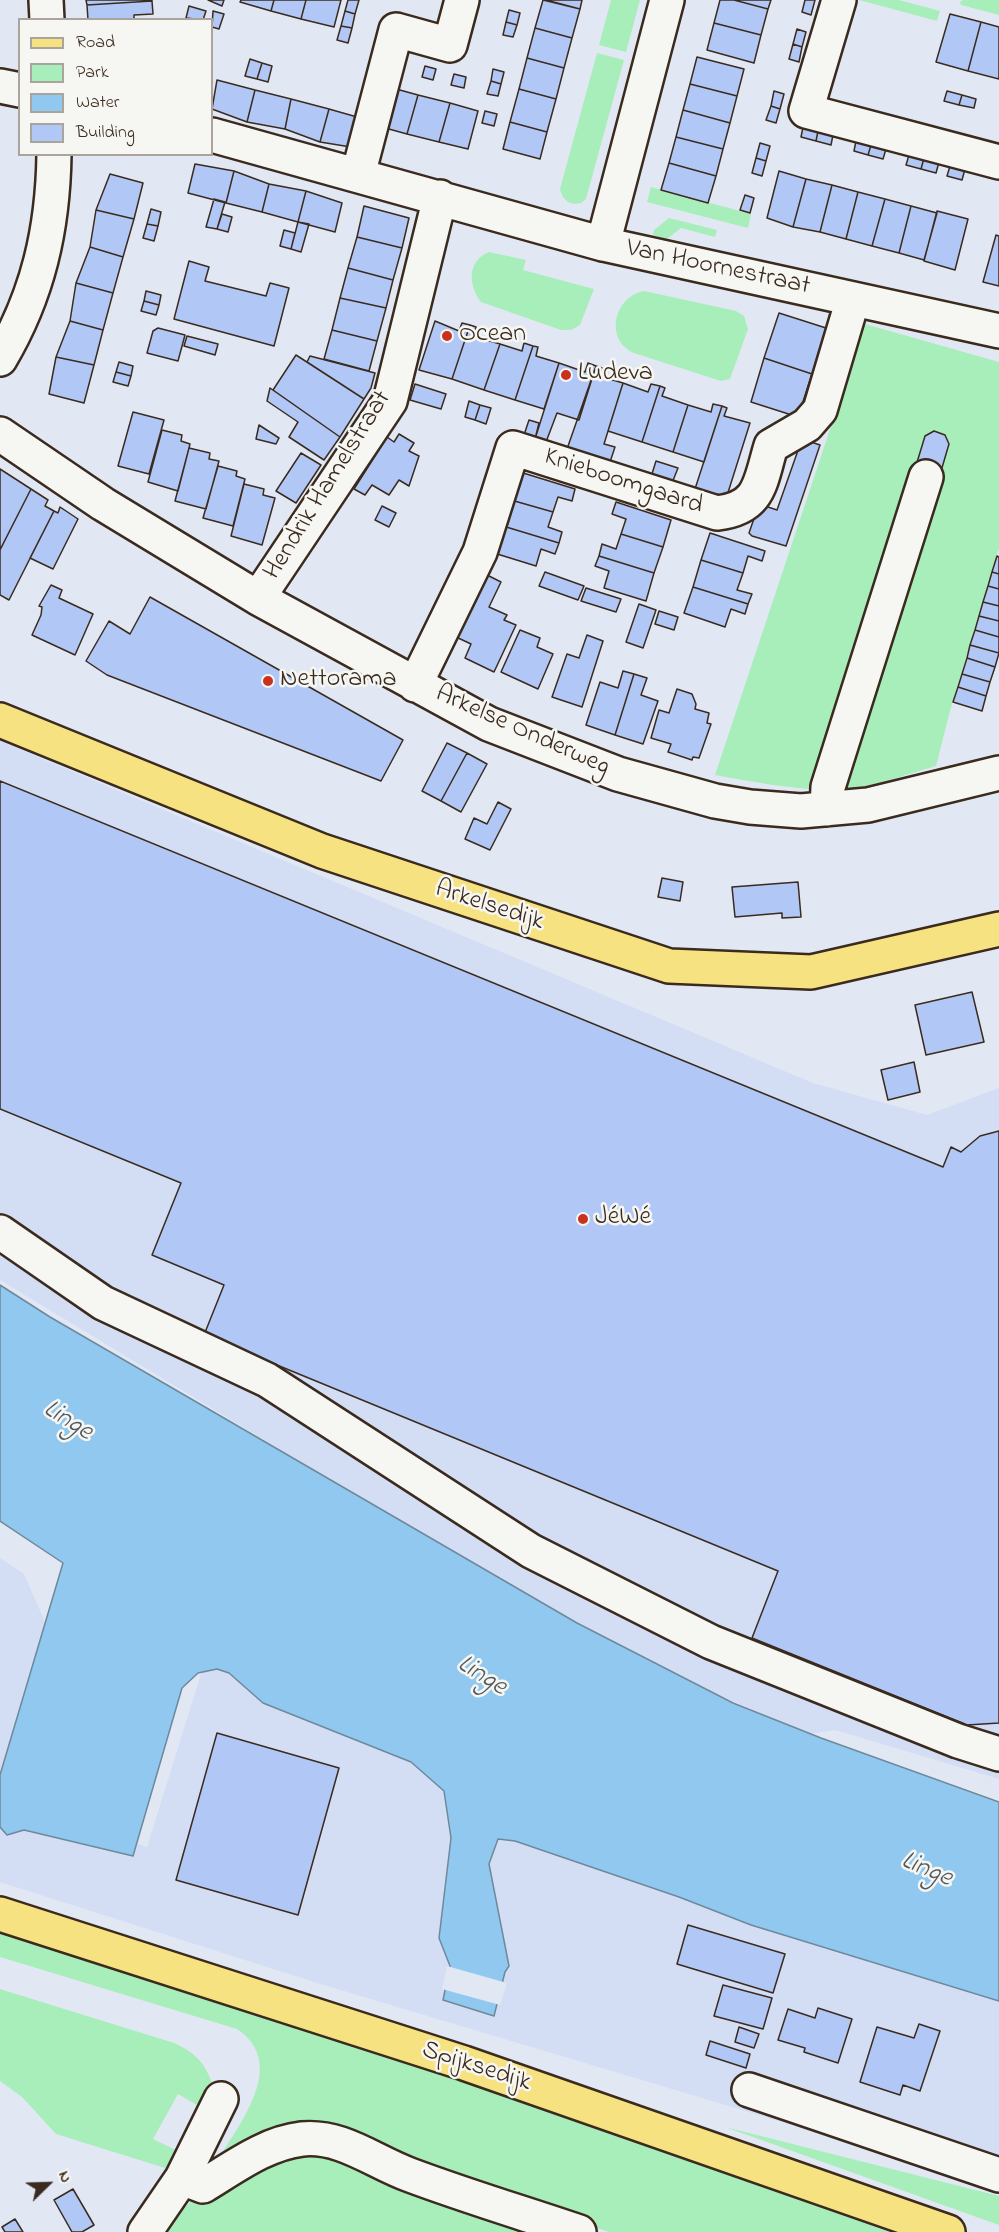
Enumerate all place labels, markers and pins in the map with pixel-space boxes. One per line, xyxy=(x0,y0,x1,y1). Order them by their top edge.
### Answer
place label: Ocean xyxy=(459,320,526,352)
marker: Ocean xyxy=(440,329,454,343)
place label: Ludeva xyxy=(578,359,653,391)
marker: Ludeva xyxy=(559,368,573,382)
place label: Nettorama xyxy=(280,665,397,697)
marker: Nettorama xyxy=(261,674,275,688)
place label: JéWé xyxy=(595,1203,651,1235)
marker: JéWé xyxy=(576,1212,590,1226)

